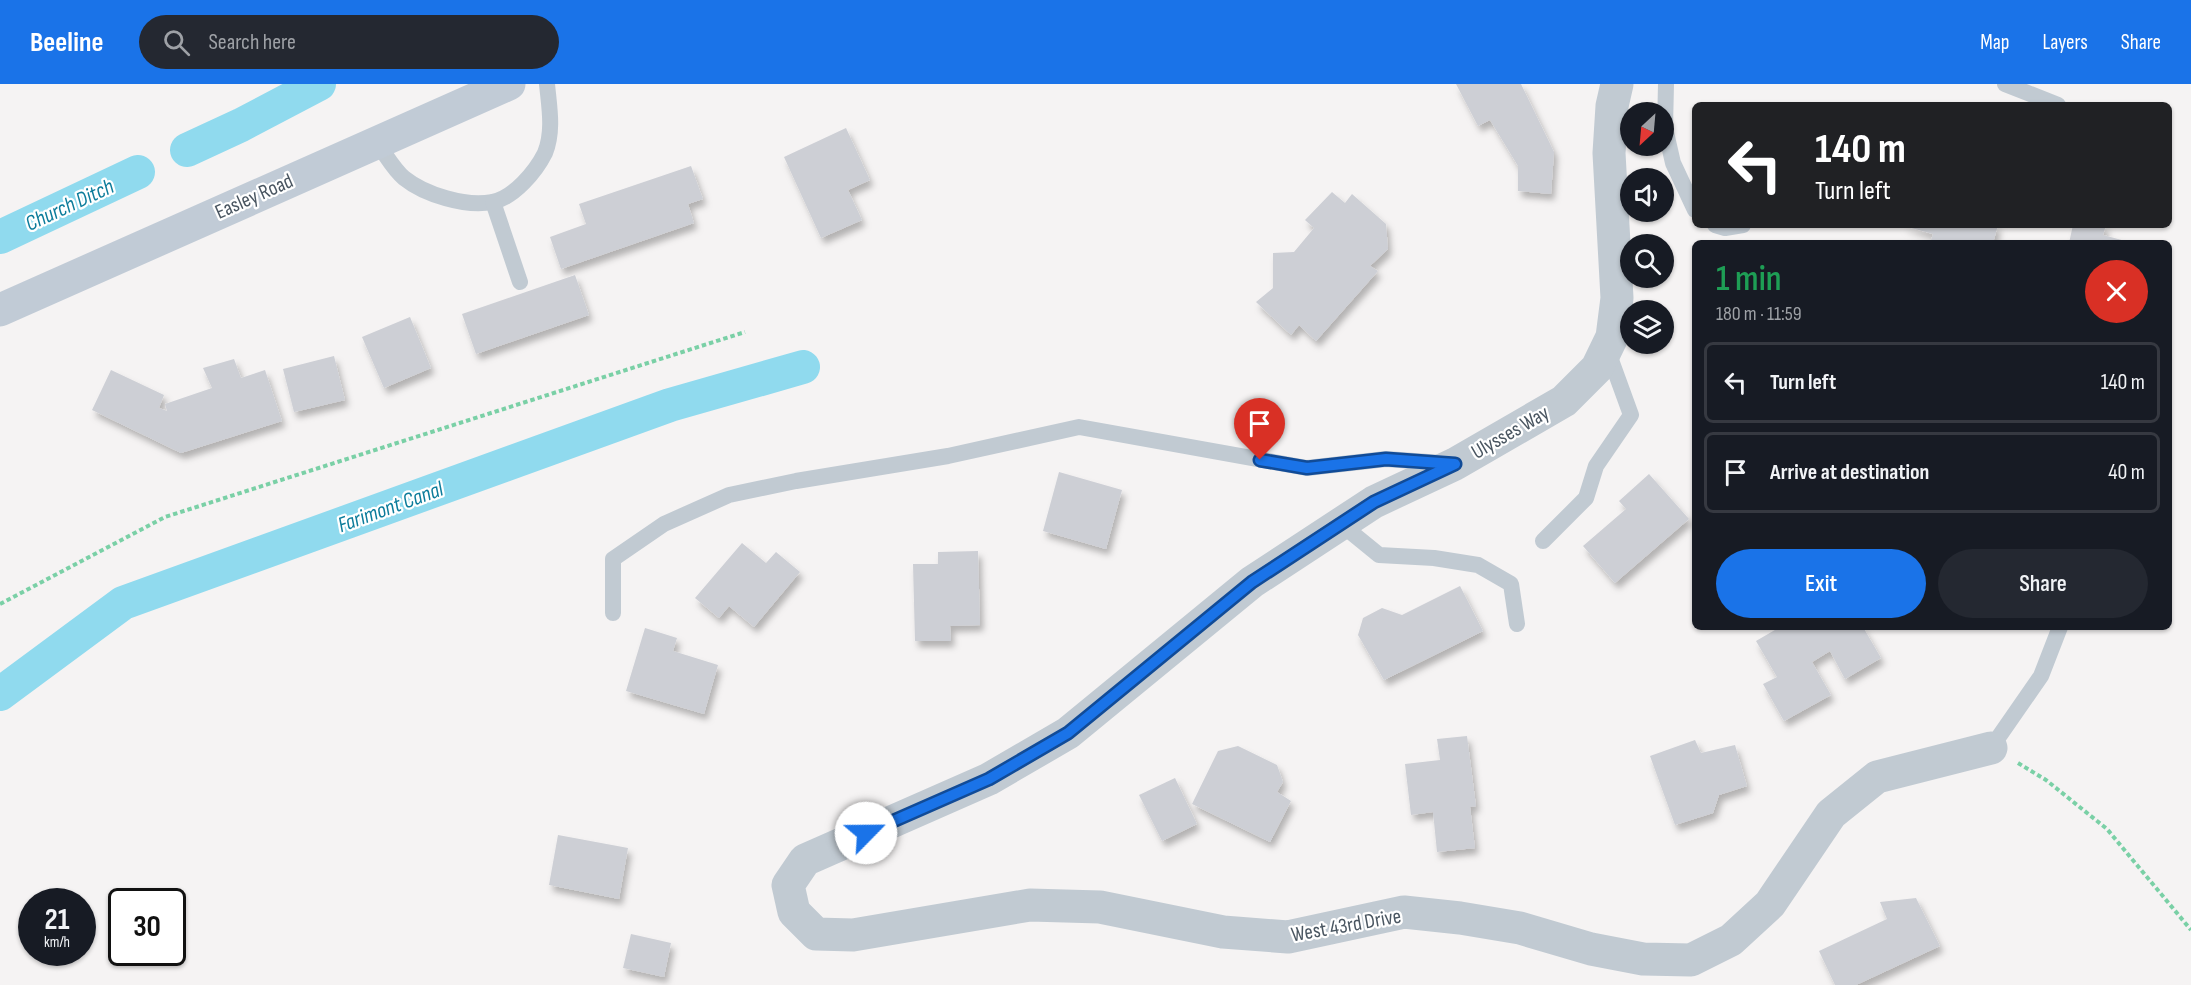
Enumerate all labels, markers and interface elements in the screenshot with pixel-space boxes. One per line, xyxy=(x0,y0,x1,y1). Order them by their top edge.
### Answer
search box xyxy=(139,15,559,69)
text: Beeline xyxy=(30,26,103,59)
icon: search xyxy=(160,26,193,59)
text: Search here xyxy=(208,29,296,56)
text: Map xyxy=(1980,30,2009,55)
text: Layers xyxy=(2042,30,2088,55)
text: Share xyxy=(2121,30,2161,55)
north arrow xyxy=(1620,102,1674,156)
map controls xyxy=(1620,102,1674,354)
text: 140 m xyxy=(1815,124,1906,175)
icon: left xyxy=(1716,126,1794,204)
street label: Easley Road xyxy=(211,168,297,225)
button: sound xyxy=(1620,168,1674,222)
water label: Church Ditch xyxy=(21,173,118,238)
text: Turn left xyxy=(1815,175,1891,207)
button: search xyxy=(1620,234,1674,288)
text: 1 min xyxy=(1716,258,1781,301)
button: close xyxy=(2085,260,2148,323)
button: layers xyxy=(1620,300,1674,354)
text: 180 m · 11:59 xyxy=(1716,302,1802,326)
icon: left xyxy=(1719,366,1752,399)
text: Turn left xyxy=(1770,369,1836,396)
text: 140 m xyxy=(2101,369,2145,396)
pin xyxy=(1234,398,1285,460)
street label: Ulysses Way xyxy=(1467,400,1554,465)
icon: arrive xyxy=(1243,407,1276,440)
icon: arrive xyxy=(1719,456,1752,489)
text: Arrive at destination xyxy=(1770,459,1929,486)
text: 40 m xyxy=(2108,459,2145,486)
water label: Farimont Canal xyxy=(334,476,448,539)
button: Exit xyxy=(1716,549,1926,618)
button: Share xyxy=(1938,549,2148,618)
position arrow xyxy=(834,801,898,865)
speed limit sign: 30 xyxy=(108,888,186,966)
text: 21 xyxy=(45,902,69,938)
street label: West 43rd Drive xyxy=(1289,904,1403,947)
text: km/h xyxy=(44,933,70,952)

